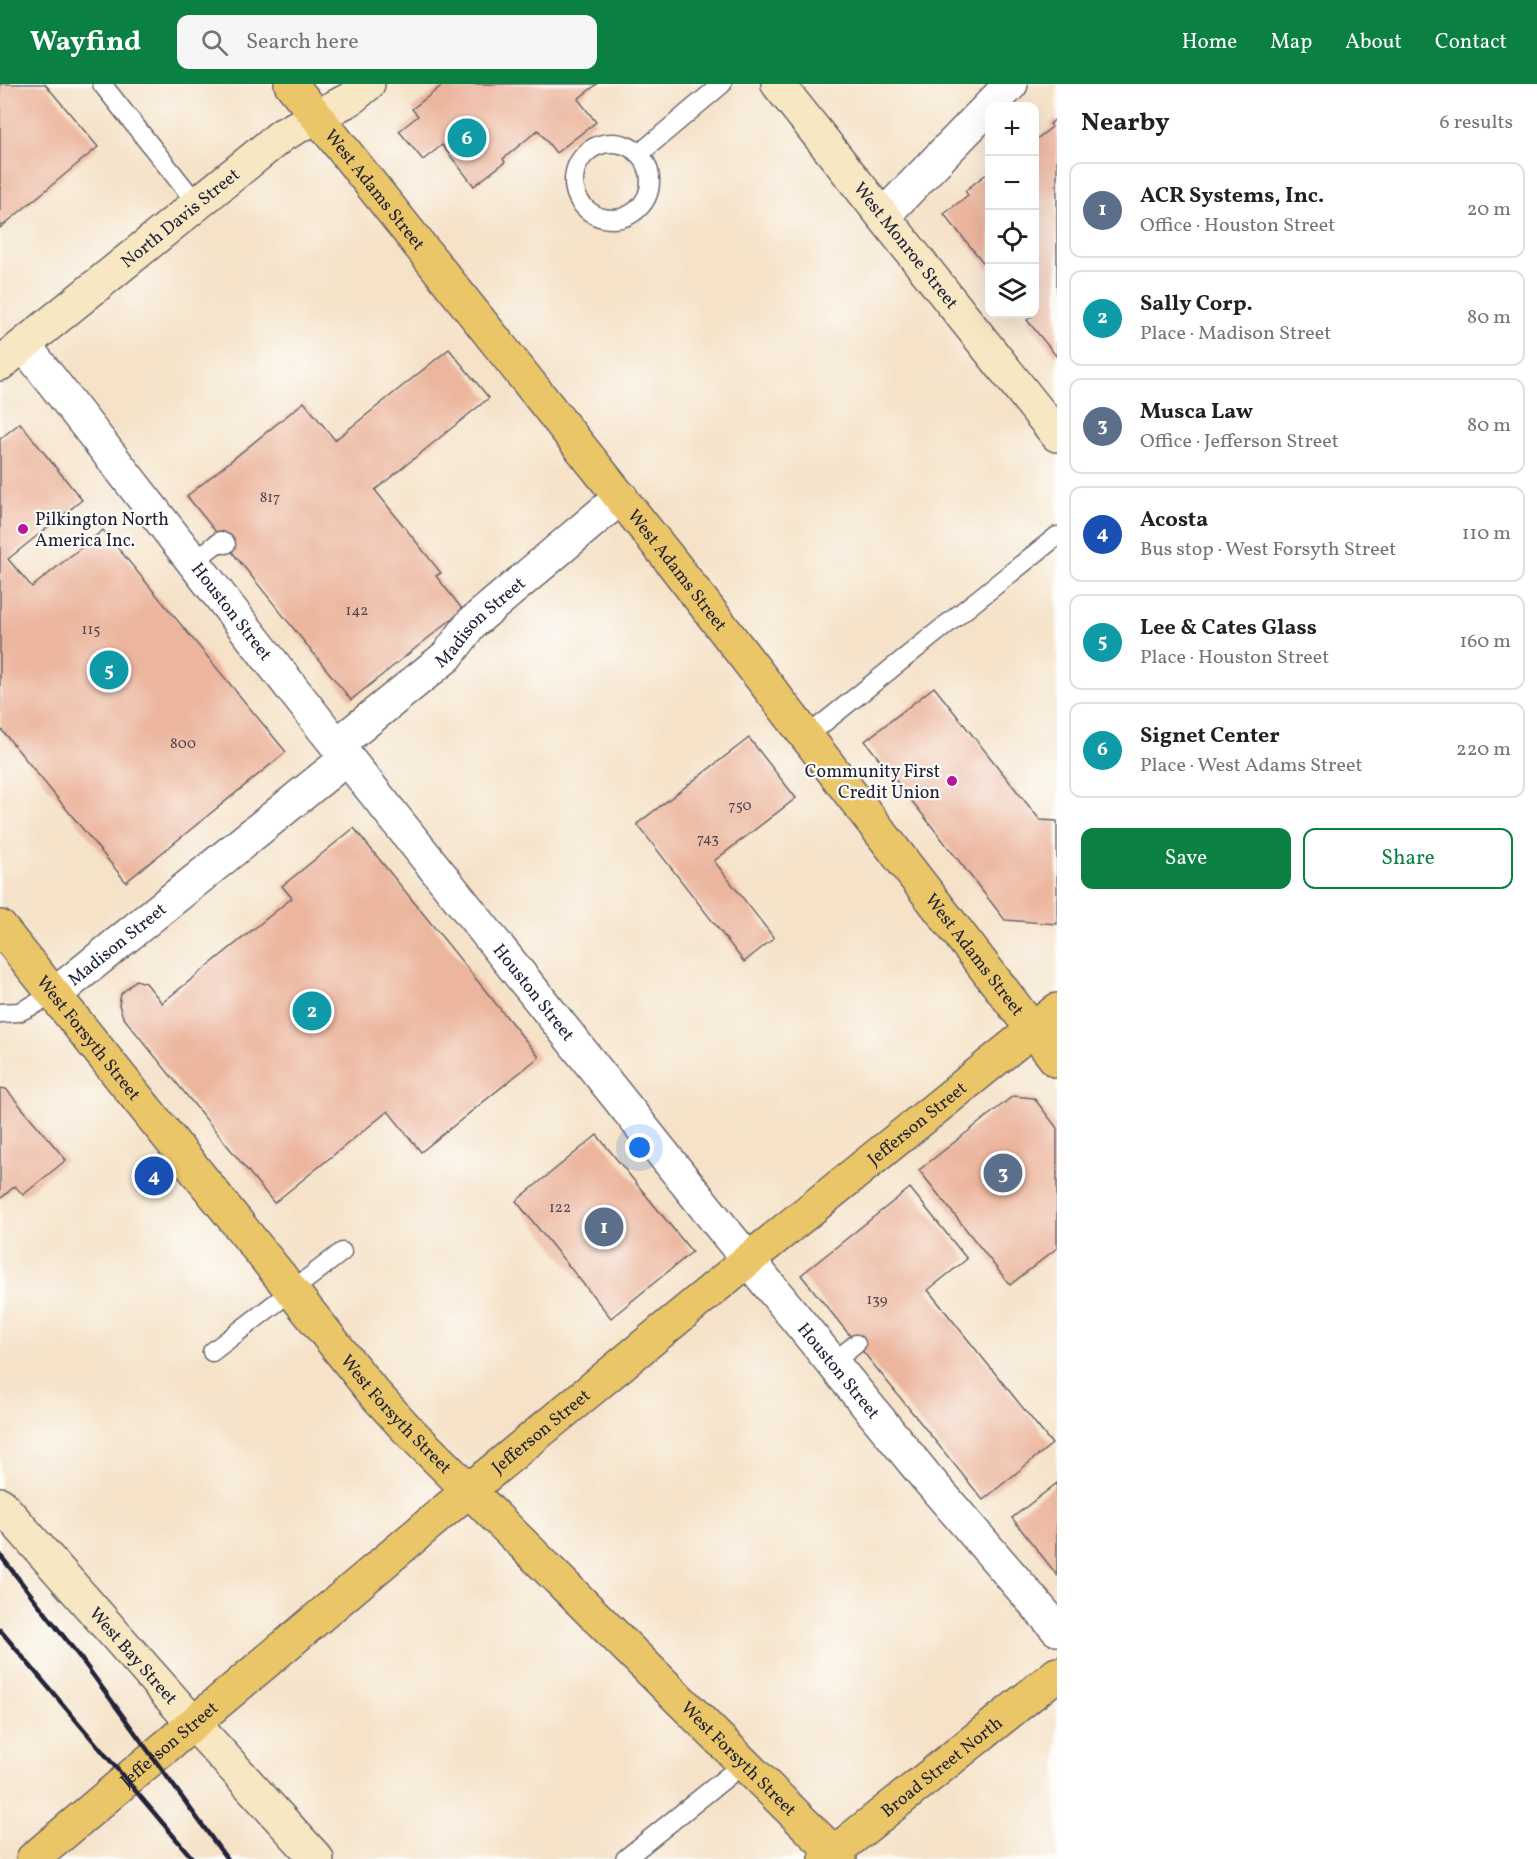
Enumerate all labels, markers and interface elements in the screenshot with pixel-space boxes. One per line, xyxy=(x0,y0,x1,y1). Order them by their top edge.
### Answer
search box xyxy=(177,15,597,69)
text: Wayfind xyxy=(30,23,141,62)
icon: search xyxy=(198,26,231,59)
text: Search here xyxy=(246,27,359,58)
text: Home xyxy=(1182,28,1237,57)
text: Map xyxy=(1270,28,1312,57)
text: About xyxy=(1345,28,1402,57)
text: Contact xyxy=(1435,28,1507,57)
map controls xyxy=(985,102,1039,318)
button: + xyxy=(985,102,1039,156)
text: Nearby xyxy=(1081,105,1170,141)
text: 6 results xyxy=(1440,109,1513,137)
pin: 6 xyxy=(448,116,486,160)
street label: West Adams Street xyxy=(318,125,430,256)
button: − xyxy=(985,156,1039,210)
street label: North Davis Street xyxy=(116,163,246,275)
street label: West Monroe Street xyxy=(847,177,963,315)
text: ACR Systems, Inc. xyxy=(1140,181,1324,212)
text: 1 xyxy=(1098,196,1107,224)
text: 20 m xyxy=(1467,196,1511,224)
button: locate xyxy=(985,210,1039,264)
text: Office · Houston Street xyxy=(1140,212,1335,240)
button: layers xyxy=(985,264,1039,318)
text: Sally Corp. xyxy=(1140,289,1253,320)
text: 2 xyxy=(1097,304,1108,332)
text: 80 m xyxy=(1467,304,1511,332)
text: Place · Madison Street xyxy=(1140,320,1331,348)
text: Musca Law xyxy=(1140,397,1253,428)
text: 3 xyxy=(1097,412,1108,440)
text: 80 m xyxy=(1467,412,1511,440)
text: Office · Jefferson Street xyxy=(1140,428,1339,456)
house number: 817 xyxy=(260,488,280,509)
street label: West Adams Street xyxy=(621,505,732,637)
text: Acosta xyxy=(1140,505,1208,536)
place label: Pilkington North America Inc. xyxy=(35,508,169,554)
text: 4 xyxy=(1096,520,1109,548)
text: 110 m xyxy=(1462,520,1511,548)
marker: Pilkington North America Inc. xyxy=(16,522,30,536)
text: Bus stop · West Forsyth Street xyxy=(1140,536,1396,564)
street label: Houston Street xyxy=(185,558,277,667)
street label: Madison Street xyxy=(430,572,532,675)
house number: 142 xyxy=(346,601,368,622)
text: Lee & Cates Glass xyxy=(1140,613,1317,644)
house number: 115 xyxy=(82,620,100,641)
text: 5 xyxy=(1098,628,1107,656)
text: 160 m xyxy=(1459,628,1511,656)
text: Place · Houston Street xyxy=(1140,644,1329,672)
pin: 5 xyxy=(90,648,128,692)
text: Signet Center xyxy=(1140,721,1280,752)
house number: 800 xyxy=(170,734,196,755)
text: 6 xyxy=(1097,736,1108,764)
text: 220 m xyxy=(1456,736,1511,764)
text: Place · West Adams Street xyxy=(1140,752,1362,780)
place label: Community First Credit Union xyxy=(805,760,940,806)
marker: Community First Credit Union xyxy=(945,774,959,788)
house number: 750 xyxy=(728,796,752,817)
button: Save xyxy=(1081,828,1291,889)
button: Share xyxy=(1303,828,1513,889)
house number: 743 xyxy=(697,829,719,850)
street label: West Adams Street xyxy=(918,889,1029,1022)
street label: Madison Street xyxy=(63,898,173,993)
street label: Houston Street xyxy=(486,939,579,1047)
street label: West Forsyth Street xyxy=(30,971,146,1107)
pin: 2 xyxy=(292,988,332,1034)
street label: Jefferson Street xyxy=(863,1077,973,1172)
your location xyxy=(625,1133,654,1162)
pin: 3 xyxy=(984,1150,1022,1196)
pin: 4 xyxy=(134,1154,174,1198)
house number: 122 xyxy=(549,1198,571,1219)
pin: 1 xyxy=(584,1204,624,1250)
house number: 139 xyxy=(866,1290,888,1311)
street label: Houston Street xyxy=(791,1318,885,1425)
street label: West Forsyth Street xyxy=(334,1350,456,1480)
street label: Jefferson Street xyxy=(487,1384,596,1480)
street label: West Bay Street xyxy=(83,1602,182,1711)
street label: Jefferson Street xyxy=(115,1696,224,1794)
street label: West Forsyth Street xyxy=(674,1696,801,1823)
street label: Broad Street North xyxy=(876,1711,1009,1824)

